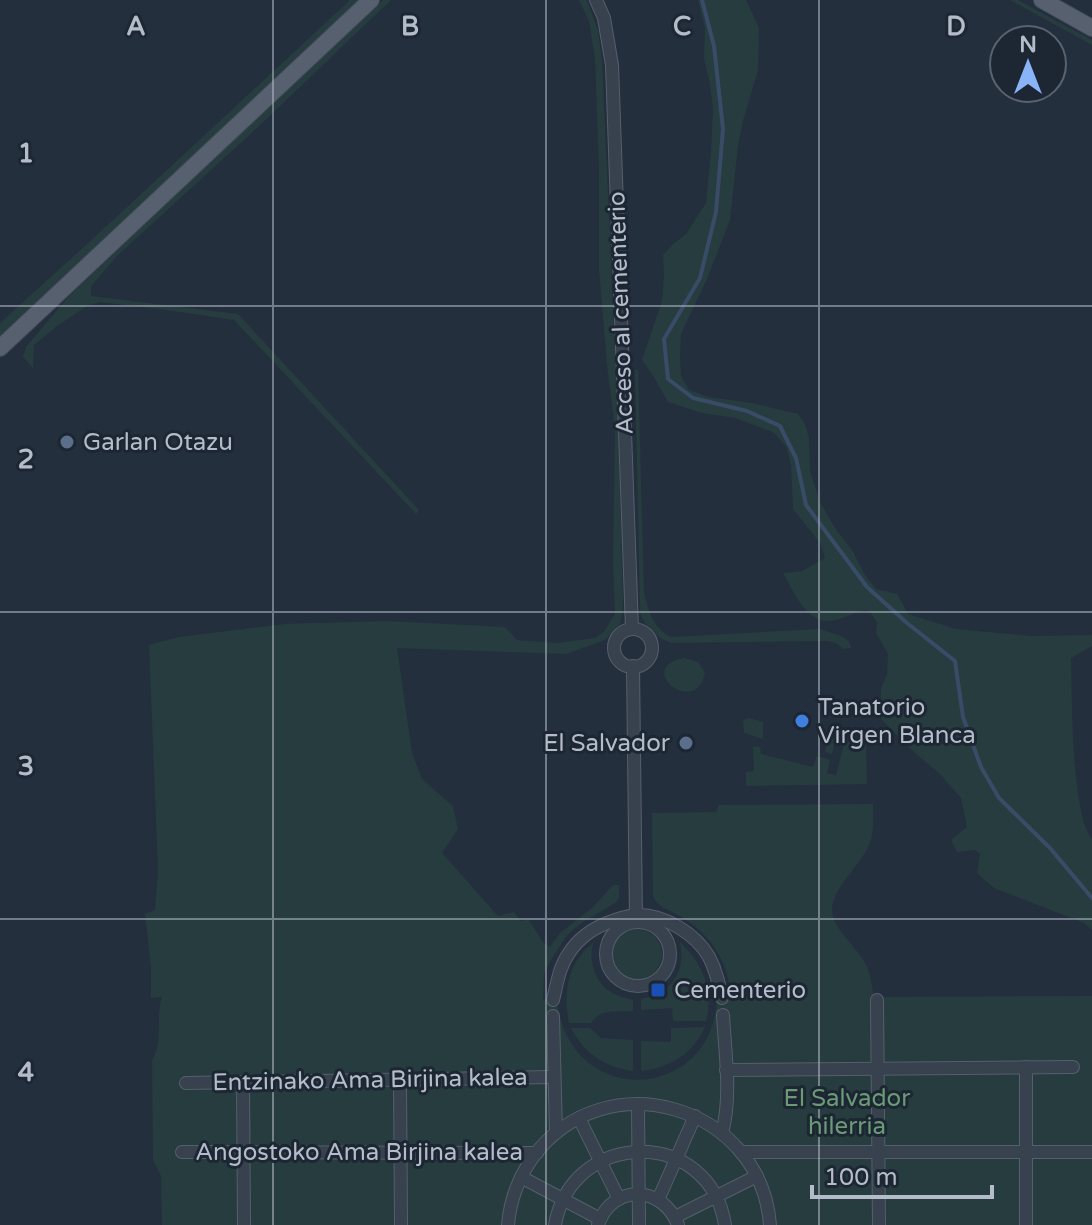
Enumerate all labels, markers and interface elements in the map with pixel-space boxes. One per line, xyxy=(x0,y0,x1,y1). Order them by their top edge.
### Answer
text: A xyxy=(126,11,146,42)
text: B xyxy=(401,11,419,42)
text: C xyxy=(673,11,691,42)
text: D xyxy=(946,11,966,42)
north arrow xyxy=(988,24,1068,104)
text: N xyxy=(1019,32,1037,58)
text: 1 xyxy=(18,138,34,169)
street label: Acceso al cementerio xyxy=(602,191,640,435)
place label: Garlan Otazu xyxy=(83,428,233,457)
marker: Garlan Otazu xyxy=(58,433,76,451)
text: 2 xyxy=(18,444,34,475)
place label: Tanatorio Virgen Blanca xyxy=(818,693,976,750)
marker: Tanatorio Virgen Blanca xyxy=(793,712,811,730)
place label: El Salvador xyxy=(543,729,671,758)
marker: El Salvador xyxy=(677,734,695,752)
text: 3 xyxy=(18,751,34,782)
place label: Cementerio xyxy=(674,976,806,1005)
marker: Cementerio xyxy=(649,981,667,999)
text: 4 xyxy=(18,1057,34,1088)
street label: Entzinako Ama Birjina kalea xyxy=(212,1063,528,1097)
park label: El Salvador hilerria xyxy=(784,1084,911,1141)
street label: Angostoko Ama Birjina kalea xyxy=(195,1138,523,1167)
scale bar xyxy=(812,1149,992,1199)
text: 100 m xyxy=(824,1163,898,1192)

